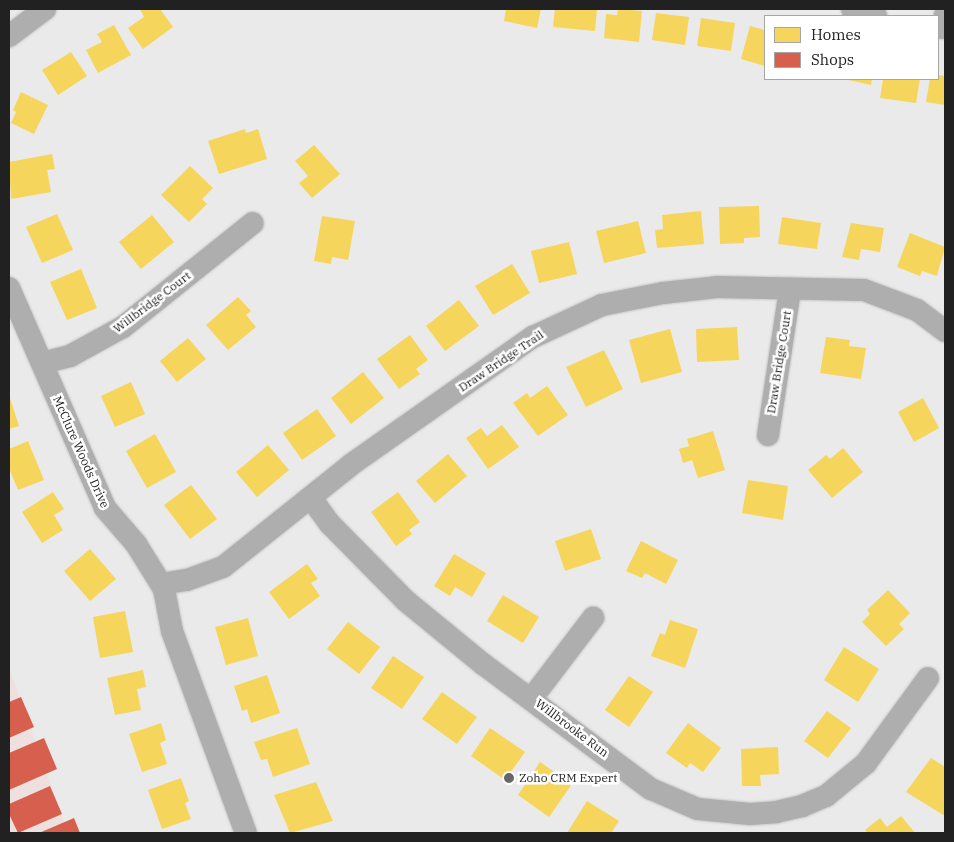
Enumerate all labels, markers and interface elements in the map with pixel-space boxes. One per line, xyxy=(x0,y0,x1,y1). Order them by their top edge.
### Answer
legend xyxy=(764,15,939,80)
text: Homes xyxy=(811,25,861,44)
text: Shops xyxy=(811,50,854,69)
street label: Willbridge Court xyxy=(110,268,194,336)
street label: Draw Bridge Court xyxy=(764,310,794,414)
street label: Draw Bridge Trail xyxy=(456,327,546,395)
street label: McClure Woods Drive xyxy=(50,394,112,510)
street label: Willbrooke Run xyxy=(533,696,611,760)
place label: Zoho CRM Expert xyxy=(519,771,617,785)
marker: Zoho CRM Expert xyxy=(503,772,515,784)

